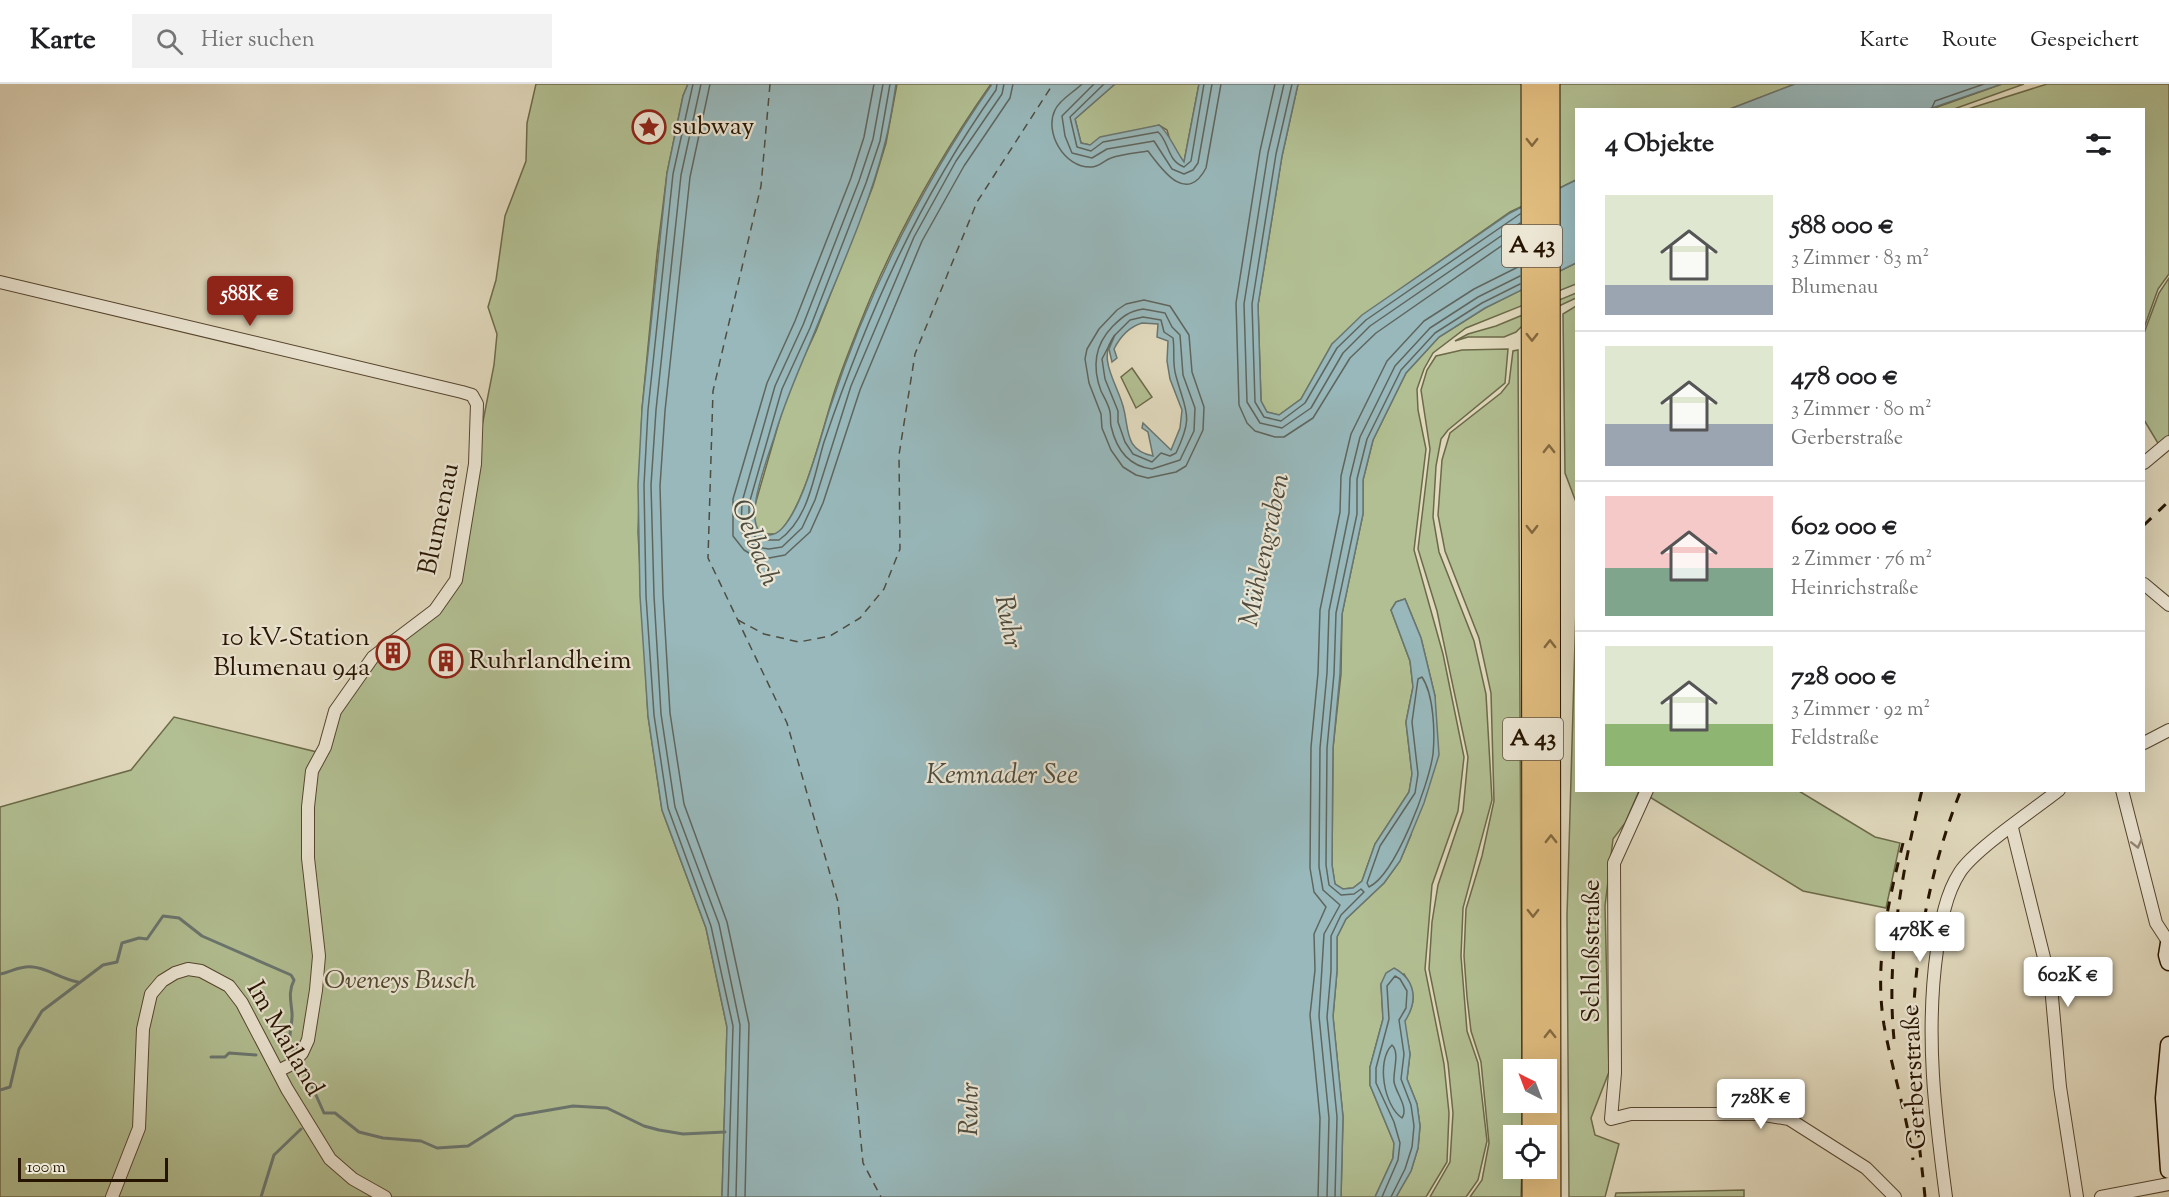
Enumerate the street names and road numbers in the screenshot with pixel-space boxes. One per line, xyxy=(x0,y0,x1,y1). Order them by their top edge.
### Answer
road number: A 43 xyxy=(1502,225,1562,267)
street label: Blumenau xyxy=(410,460,470,578)
road number: A 43 xyxy=(1503,718,1563,760)
street label: Schloßstraße xyxy=(1574,879,1611,1023)
street label: Im Mailand xyxy=(236,974,332,1104)
street label: Gerberstraße xyxy=(1893,1003,1937,1151)

